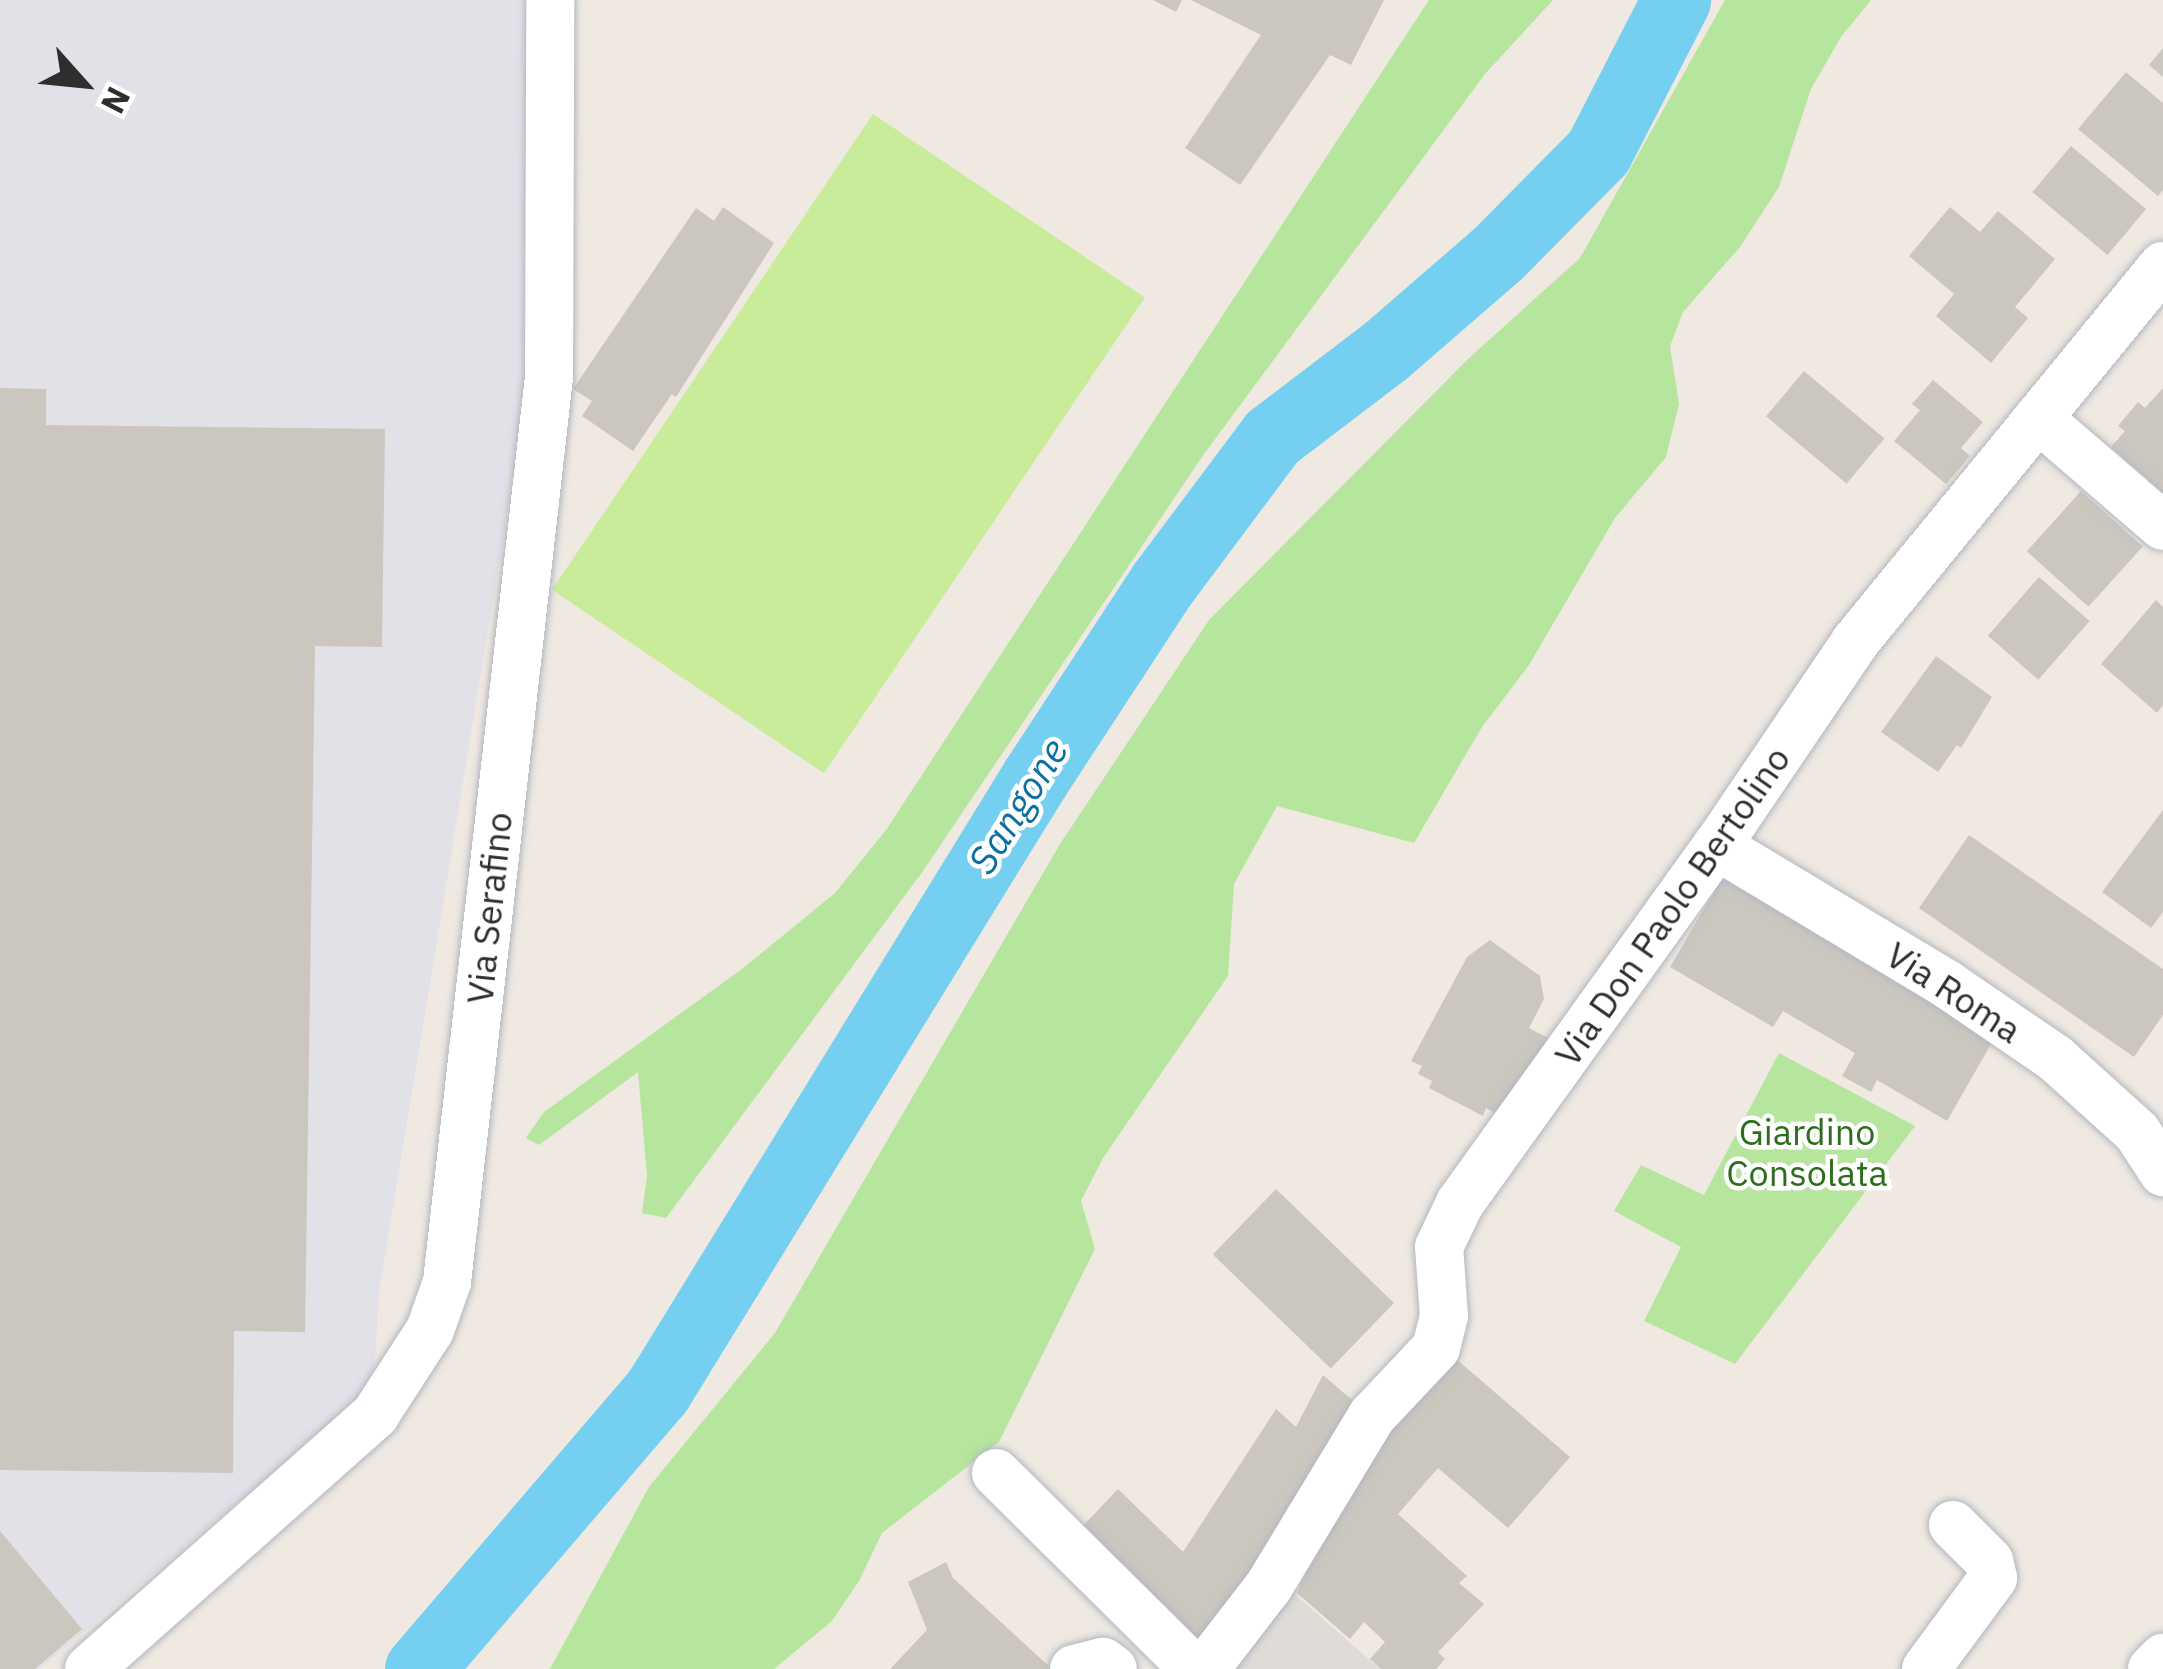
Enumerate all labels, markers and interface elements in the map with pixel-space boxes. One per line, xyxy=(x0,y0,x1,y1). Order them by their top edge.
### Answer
north arrow xyxy=(24,24,144,144)
text: N xyxy=(92,80,141,121)
water label: Sangone xyxy=(958,730,1078,882)
street label: Via Don Paolo Bertolino xyxy=(1545,738,1799,1074)
street label: Via Serafino xyxy=(457,810,521,1006)
street label: Via Roma xyxy=(1879,933,2029,1051)
park label: Giardino Consolata xyxy=(1726,1109,1888,1194)

